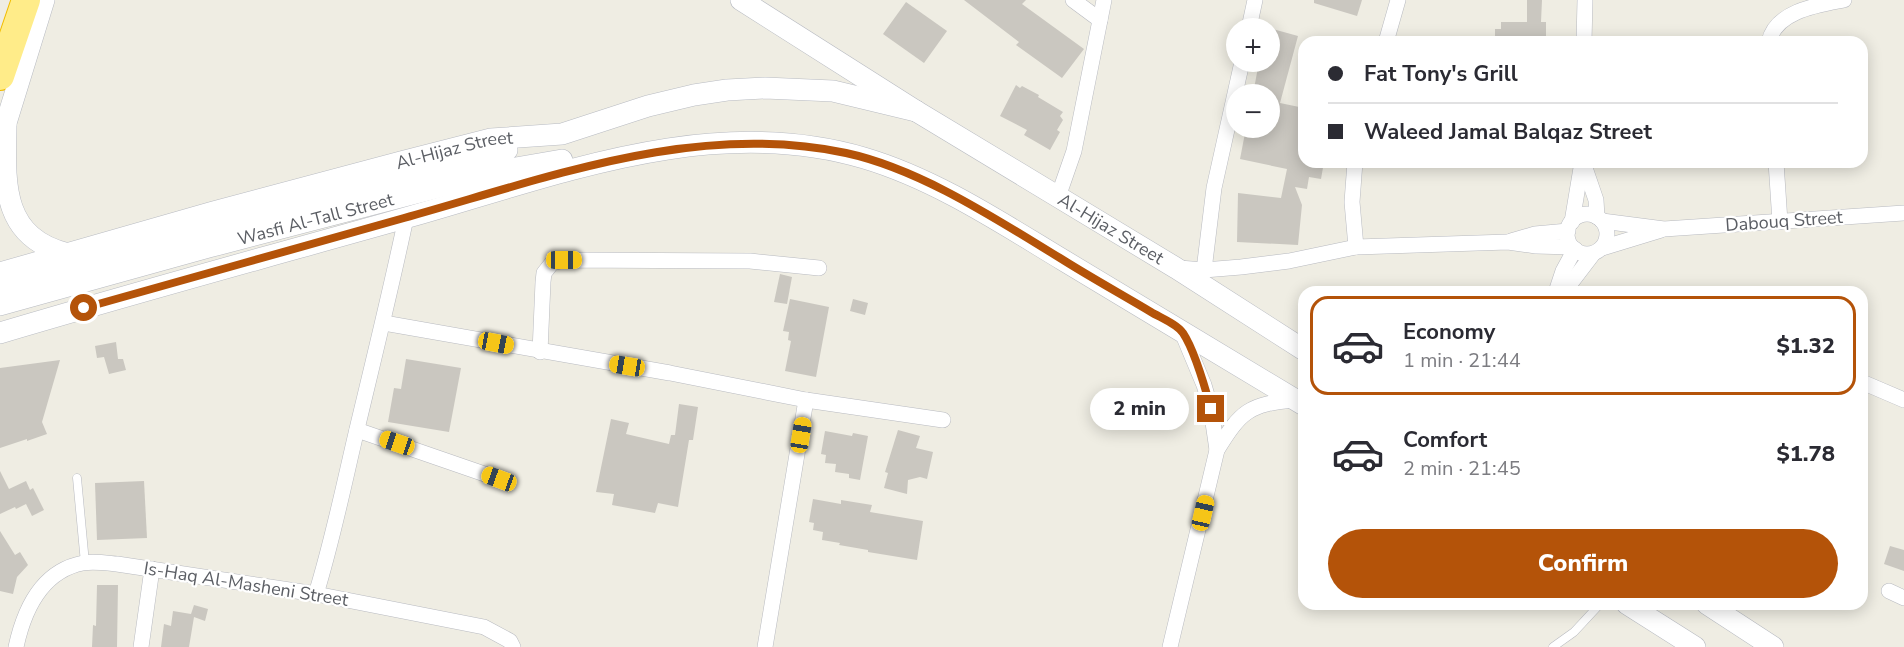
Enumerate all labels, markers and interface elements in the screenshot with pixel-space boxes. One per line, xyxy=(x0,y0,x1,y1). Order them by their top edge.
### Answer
map controls xyxy=(1226,18,1280,138)
button: + xyxy=(1226,18,1280,72)
text: Fat Tony's Grill xyxy=(1364,59,1518,89)
button: − xyxy=(1226,84,1280,138)
text: Waleed Jamal Balqaz Street xyxy=(1364,117,1652,147)
street label: Al-Hijaz Street xyxy=(393,125,514,175)
street label: Wasfi Al-Tall Street xyxy=(235,187,397,251)
street label: Al-Hijaz Street xyxy=(1053,187,1169,270)
street label: Dabouq Street xyxy=(1724,205,1844,237)
car xyxy=(546,251,582,269)
route start xyxy=(70,294,97,321)
text: Economy xyxy=(1403,317,1495,347)
icon: car xyxy=(1331,319,1385,373)
car xyxy=(477,331,515,355)
text: $1.32 xyxy=(1776,331,1835,361)
text: 1 min · 21:44 xyxy=(1403,347,1521,374)
car xyxy=(608,354,646,378)
callout: 2 min xyxy=(1091,388,1190,430)
text: 2 min xyxy=(1113,395,1166,422)
route end xyxy=(1197,395,1224,422)
car xyxy=(789,416,813,454)
text: Comfort xyxy=(1403,425,1487,455)
icon: car xyxy=(1331,427,1385,481)
car xyxy=(377,429,417,457)
text: $1.78 xyxy=(1776,439,1835,469)
text: 2 min · 21:45 xyxy=(1403,455,1521,482)
car xyxy=(479,464,519,494)
car xyxy=(1190,493,1216,533)
button: Confirm xyxy=(1328,529,1838,598)
street label: Is-Haq Al-Masheni Street xyxy=(142,556,351,612)

